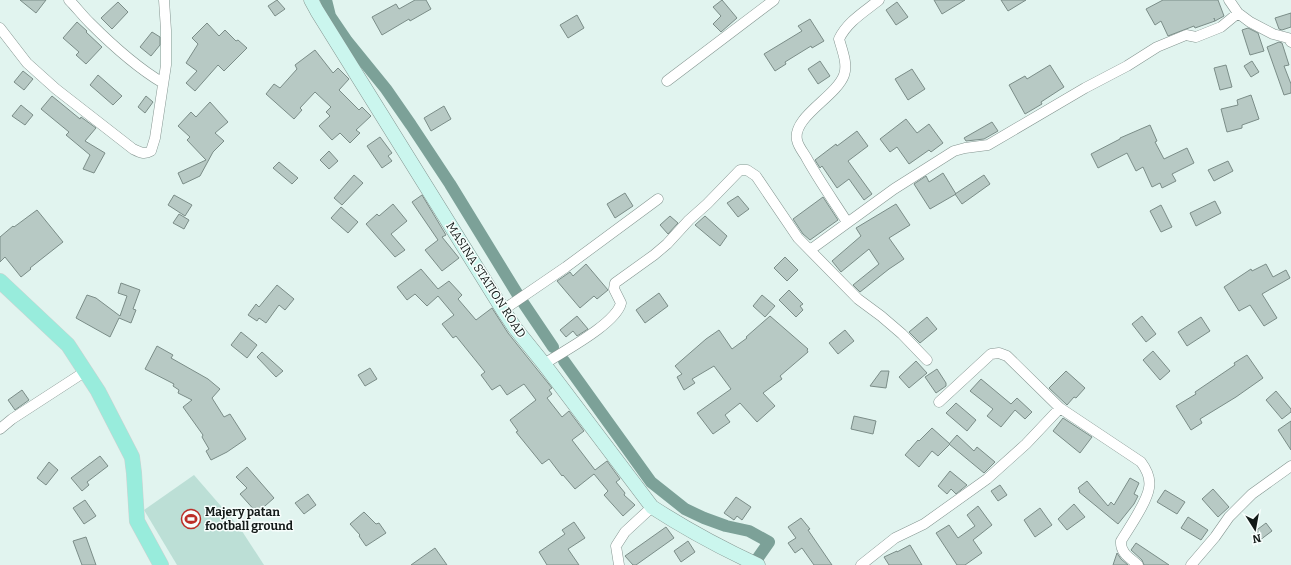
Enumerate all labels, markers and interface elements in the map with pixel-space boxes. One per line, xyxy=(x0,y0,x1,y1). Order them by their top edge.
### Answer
street label: MASINA STATION ROAD xyxy=(443,220,529,340)
place label: Majery patan football ground xyxy=(205,505,294,533)
sports icon: Majery patan football ground xyxy=(180,508,202,530)
north arrow xyxy=(1235,509,1275,549)
text: N xyxy=(1251,531,1262,546)

